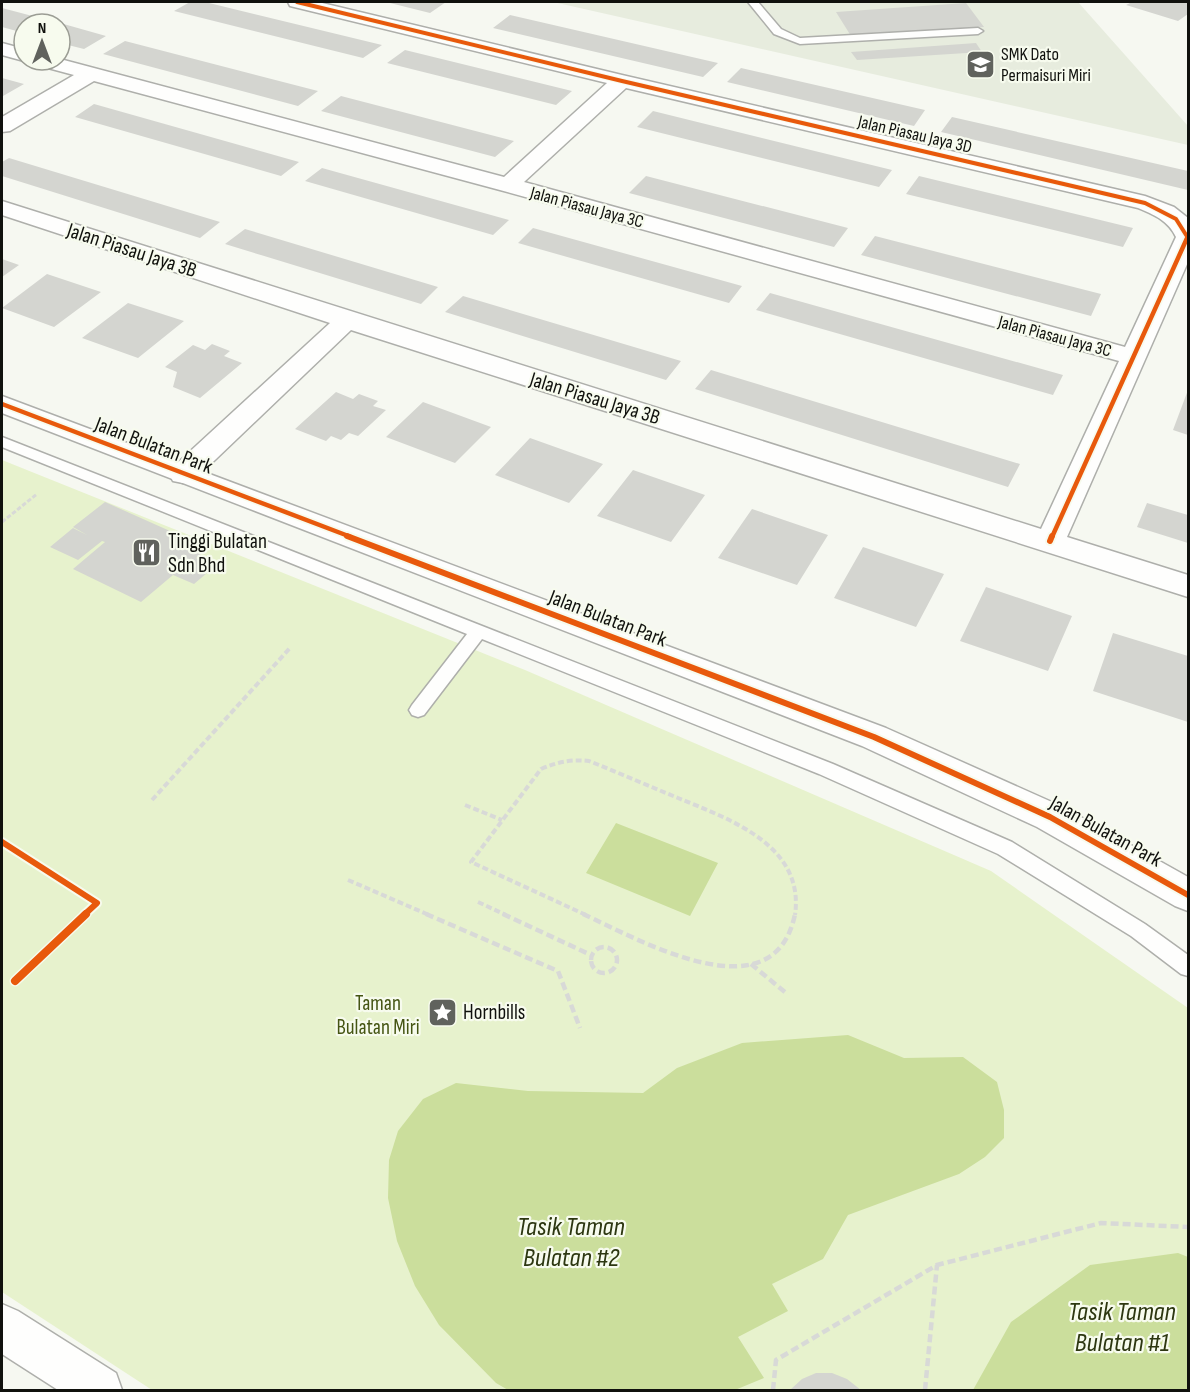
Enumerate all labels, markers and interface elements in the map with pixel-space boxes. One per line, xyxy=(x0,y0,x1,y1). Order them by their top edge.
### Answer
north arrow xyxy=(12,12,72,72)
text: N xyxy=(38,19,46,38)
place label: SMK Dato Permaisuri Miri xyxy=(1001,44,1091,86)
school or university icon: SMK Dato Permaisuri Miri xyxy=(964,48,996,80)
street label: Jalan Piasau Jaya 3D xyxy=(855,111,974,158)
street label: Jalan Piasau Jaya 3C xyxy=(527,182,646,233)
street label: Jalan Piasau Jaya 3B xyxy=(63,217,200,283)
street label: Jalan Piasau Jaya 3C xyxy=(995,311,1114,362)
street label: Jalan Piasau Jaya 3B xyxy=(526,367,663,430)
street label: Jalan Bulatan Park xyxy=(90,411,216,479)
place label: Tinggi Bulatan Sdn Bhd xyxy=(168,529,267,578)
restaurant icon: Tinggi Bulatan Sdn Bhd xyxy=(131,537,163,569)
street label: Jalan Bulatan Park xyxy=(544,584,670,652)
street label: Jalan Bulatan Park xyxy=(1044,790,1166,872)
park label: Taman Bulatan Miri xyxy=(336,991,420,1040)
place icon: Hornbills xyxy=(426,996,458,1028)
place label: Hornbills xyxy=(463,1000,525,1025)
water label: Tasik Taman Bulatan #2 xyxy=(517,1211,625,1274)
water label: Tasik Taman Bulatan #1 xyxy=(1068,1296,1176,1359)

